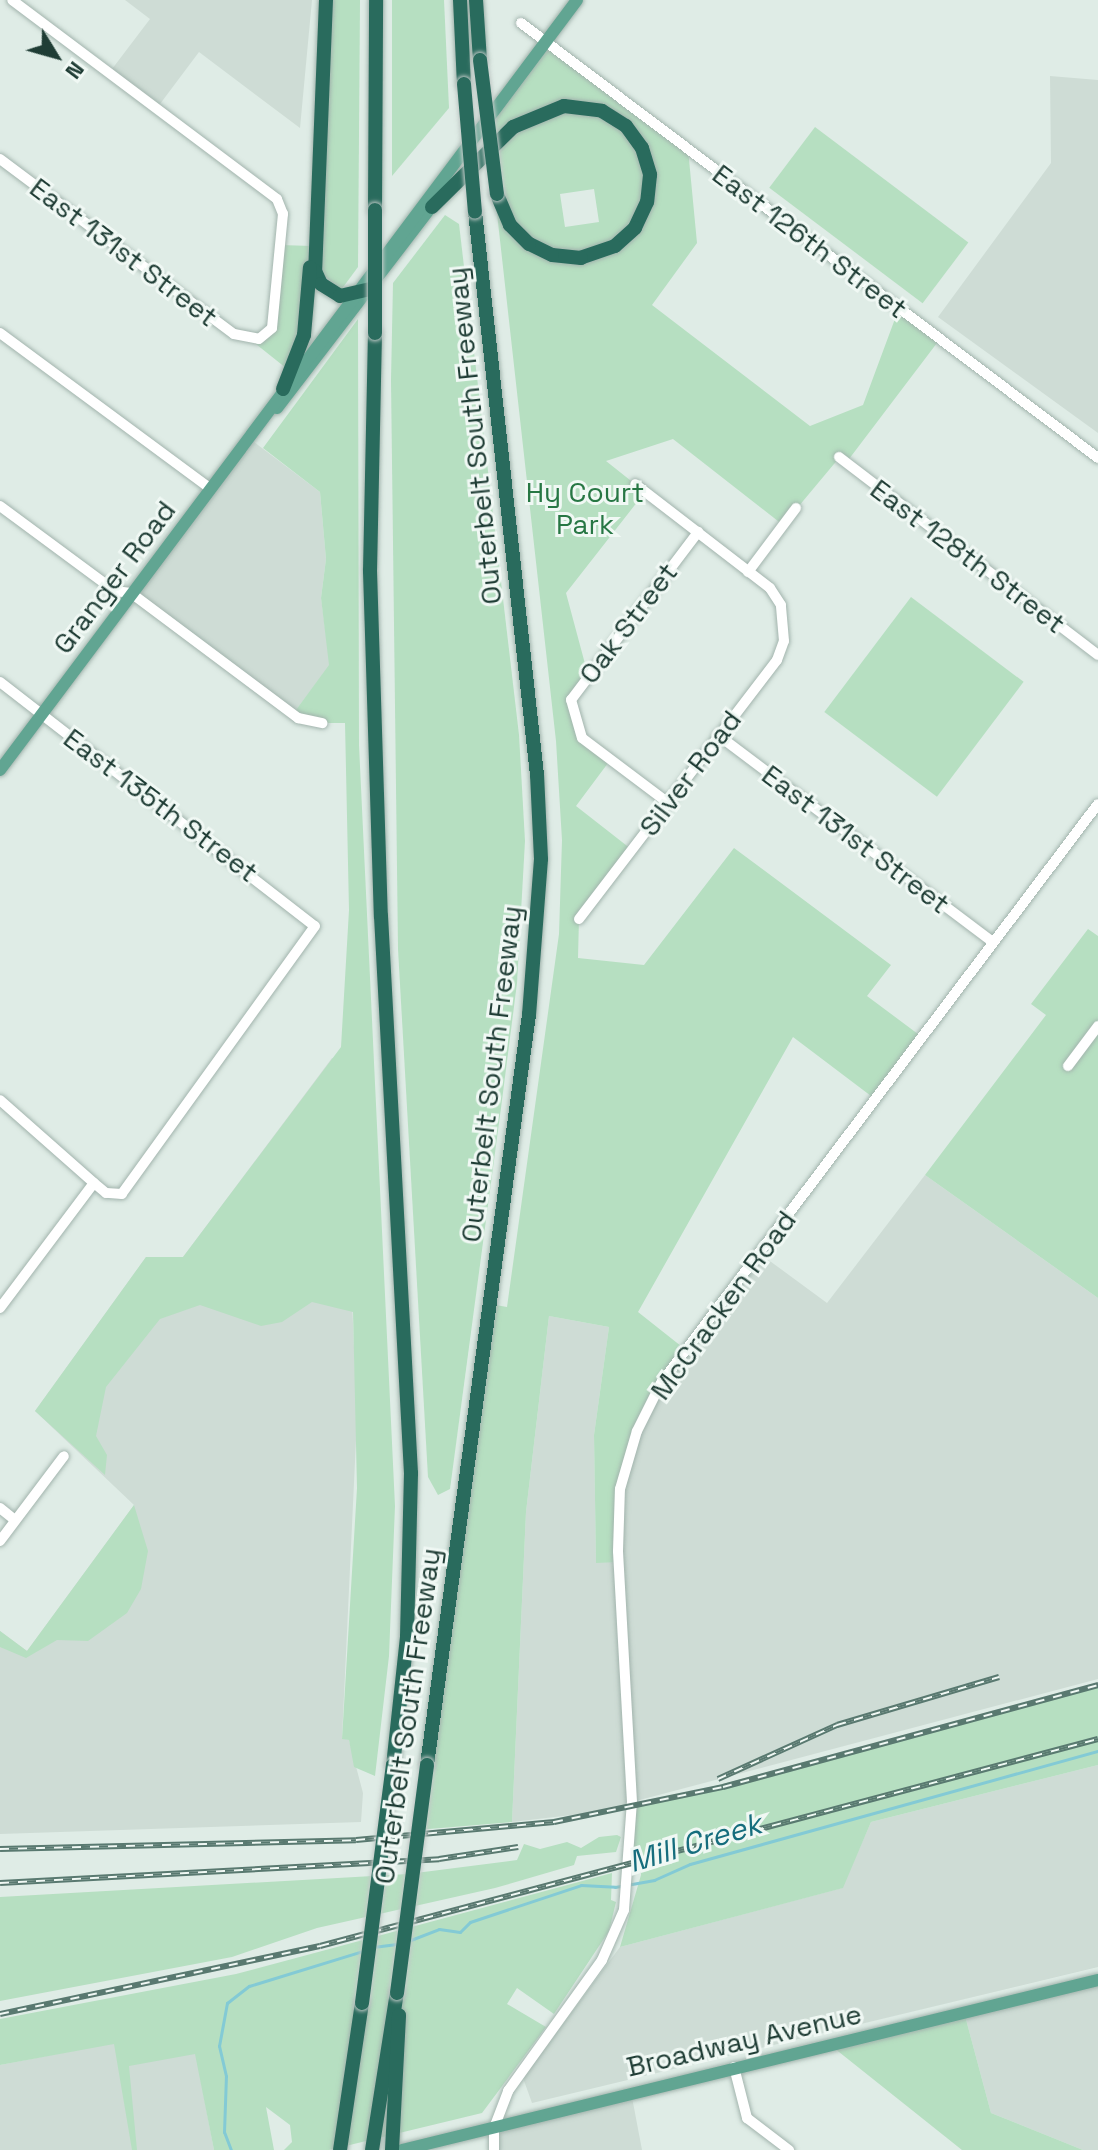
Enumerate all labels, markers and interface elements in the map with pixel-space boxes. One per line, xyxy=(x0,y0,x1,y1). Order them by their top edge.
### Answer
north arrow xyxy=(16,16,96,96)
text: N xyxy=(60,56,91,85)
street label: East 126th Street xyxy=(706,157,914,325)
street label: East 131st Street xyxy=(24,170,224,334)
street label: Outerbelt South Freeway xyxy=(440,266,508,606)
street label: East 128th Street xyxy=(864,472,1072,640)
park label: Hy Court Park xyxy=(526,475,644,541)
street label: Granger Road xyxy=(46,494,182,660)
street label: Oak Street xyxy=(572,556,684,690)
street label: Silver Road xyxy=(632,704,748,842)
street label: East 135th Street xyxy=(57,721,265,889)
street label: East 131st Street xyxy=(756,757,956,921)
street label: Outerbelt South Freeway xyxy=(454,904,528,1244)
street label: McCracken Road xyxy=(643,1204,803,1406)
street label: Outerbelt South Freeway xyxy=(367,1546,447,1886)
water label: Mill Creek xyxy=(624,1806,766,1880)
street label: Broadway Avenue xyxy=(623,1997,865,2083)

